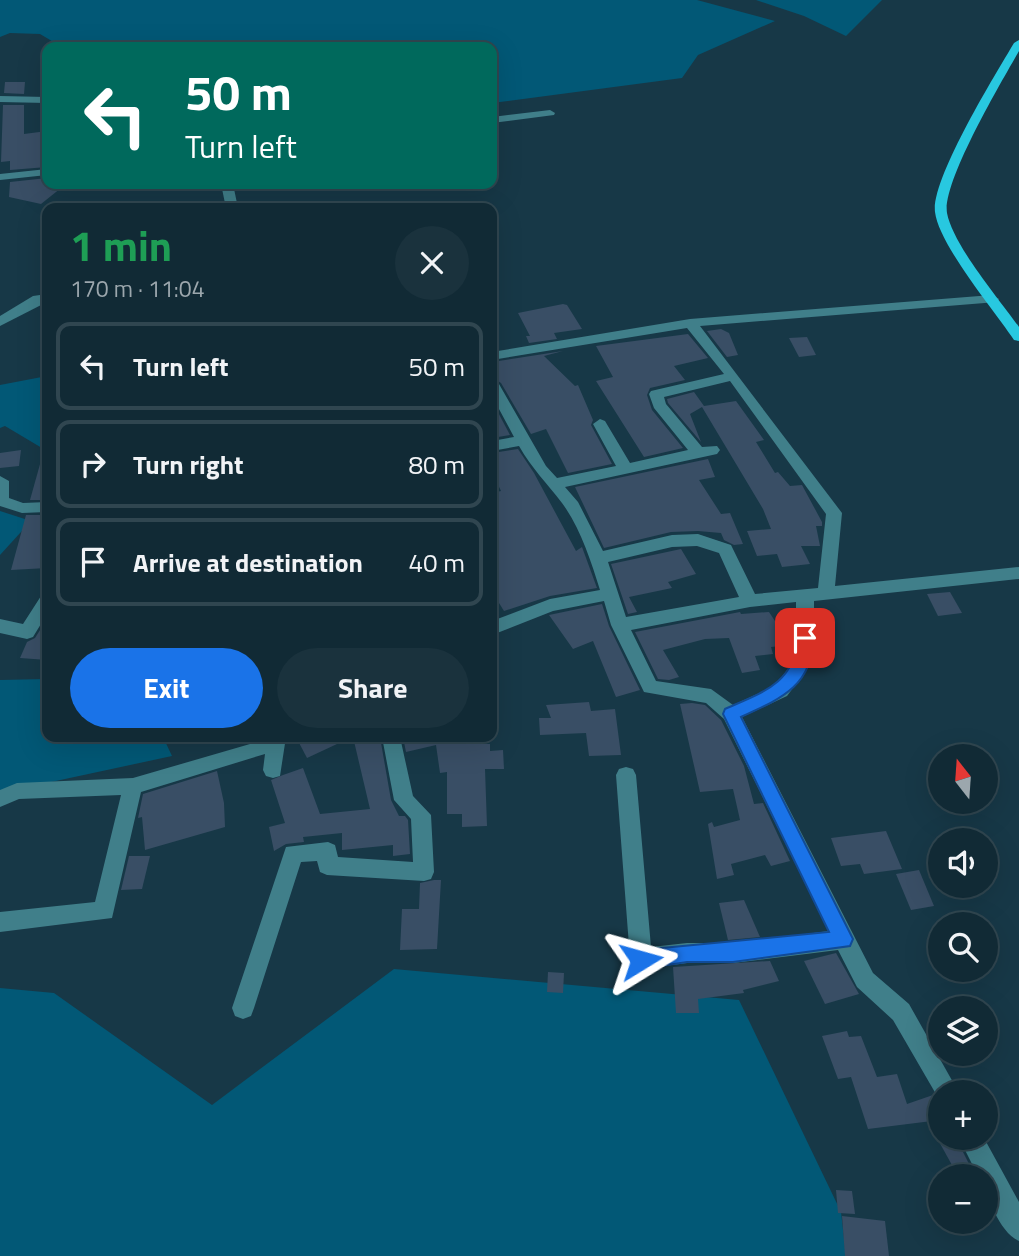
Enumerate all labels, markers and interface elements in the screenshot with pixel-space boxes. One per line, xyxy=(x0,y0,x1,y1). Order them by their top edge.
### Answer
text: 50 m xyxy=(185,54,292,129)
icon: left xyxy=(70,70,161,161)
text: Turn left xyxy=(185,122,297,170)
text: 1 min xyxy=(70,213,172,277)
button: close xyxy=(395,226,469,300)
text: 170 m · 11:04 xyxy=(70,271,205,306)
icon: left xyxy=(74,347,112,385)
text: Turn left xyxy=(133,347,228,386)
text: 50 m xyxy=(408,347,465,386)
icon: right xyxy=(74,445,112,483)
text: Turn right xyxy=(133,445,244,484)
text: 80 m xyxy=(408,445,465,484)
icon: arrive xyxy=(74,543,112,581)
text: Arrive at destination xyxy=(133,543,363,582)
text: 40 m xyxy=(408,543,465,582)
pin xyxy=(775,608,835,668)
icon: arrive xyxy=(786,619,824,657)
button: Exit xyxy=(70,648,263,728)
button: Share xyxy=(277,648,469,728)
north arrow xyxy=(928,744,998,814)
map controls xyxy=(928,744,998,1234)
button: sound xyxy=(928,828,998,898)
button: search xyxy=(928,912,998,982)
position arrow xyxy=(604,923,678,997)
button: layers xyxy=(928,996,998,1066)
button: + xyxy=(928,1080,998,1150)
button: − xyxy=(928,1164,998,1234)

